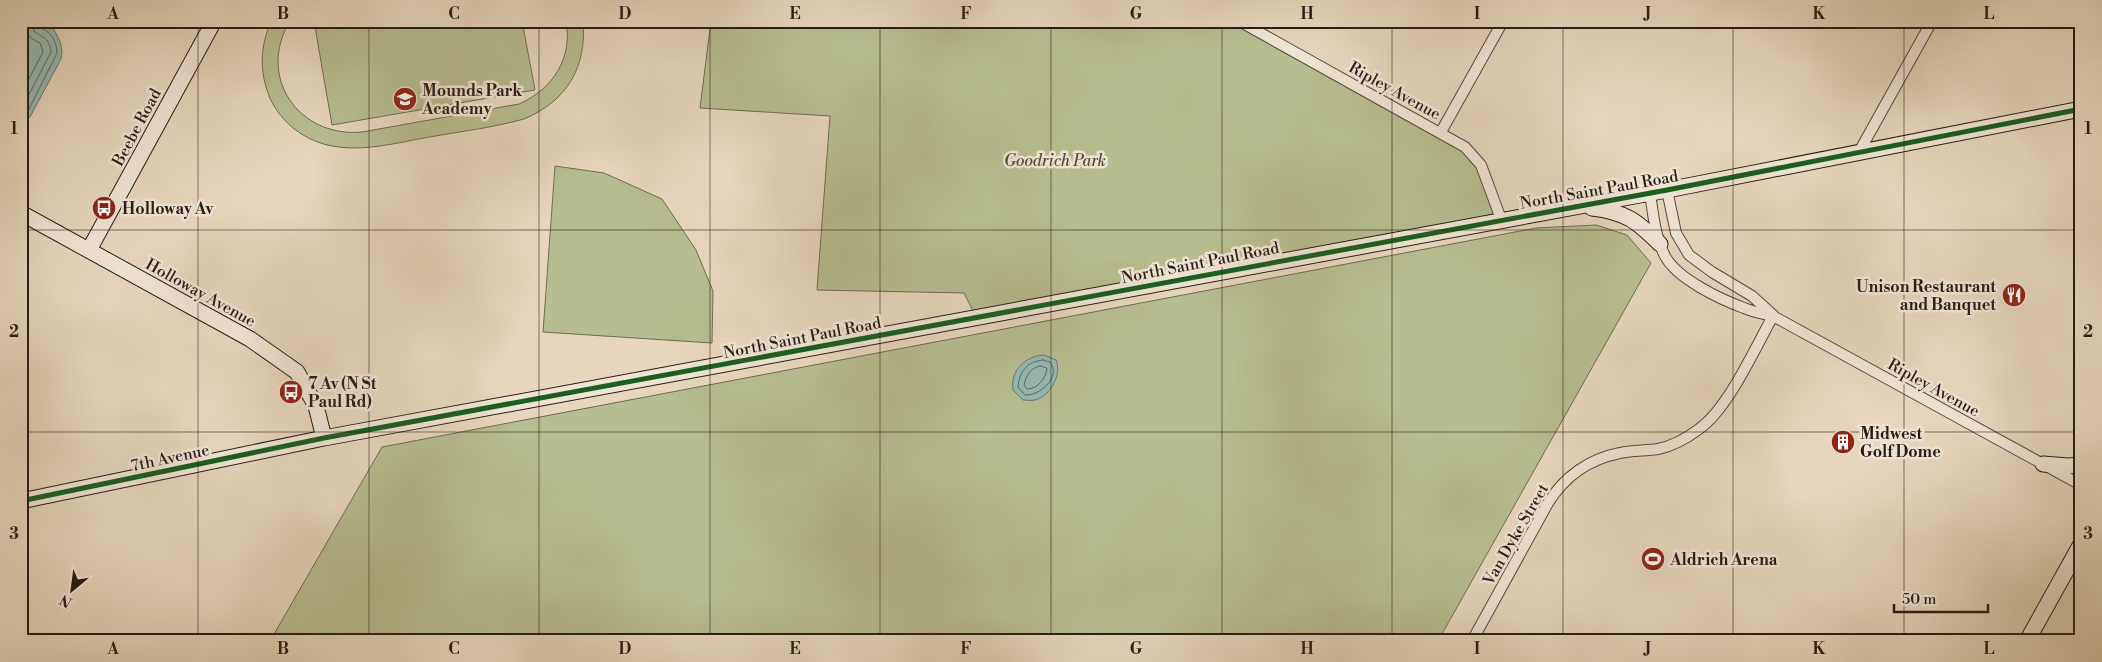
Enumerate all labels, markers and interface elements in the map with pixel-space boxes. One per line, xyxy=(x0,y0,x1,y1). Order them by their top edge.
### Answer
text: A xyxy=(106,4,119,24)
text: B xyxy=(277,4,289,24)
text: C xyxy=(448,4,460,24)
text: D xyxy=(619,4,632,24)
text: E xyxy=(789,4,801,24)
text: F xyxy=(960,4,972,24)
text: G xyxy=(1130,4,1143,24)
text: H xyxy=(1300,4,1314,24)
text: I xyxy=(1474,4,1480,24)
text: J xyxy=(1643,4,1651,24)
text: K xyxy=(1813,4,1827,24)
text: L xyxy=(1984,4,1995,24)
street label: Ripley Avenue xyxy=(1345,57,1444,124)
place label: Mounds Park Academy xyxy=(421,81,523,119)
street label: Beebe Road xyxy=(108,85,166,171)
school or university icon: Mounds Park Academy xyxy=(392,86,418,112)
text: 1 xyxy=(10,119,18,139)
text: 1 xyxy=(2084,119,2092,139)
park label: Goodrich Park xyxy=(1004,151,1106,171)
street label: North Saint Paul Road xyxy=(1519,166,1680,214)
bus stop icon: Holloway Av xyxy=(91,195,117,221)
place label: Holloway Av xyxy=(122,199,214,219)
street label: North Saint Paul Road xyxy=(1120,238,1281,288)
street label: Holloway Avenue xyxy=(142,254,259,331)
place label: Unison Restaurant and Banquet xyxy=(1856,277,1996,315)
restaurant icon: Unison Restaurant and Banquet xyxy=(2001,282,2027,308)
street label: North Saint Paul Road xyxy=(722,313,883,363)
text: 2 xyxy=(9,322,19,342)
text: 2 xyxy=(2083,322,2093,342)
street label: Ripley Avenue xyxy=(1884,354,1983,421)
place label: 7 Av (N St Paul Rd) xyxy=(308,374,377,412)
bus stop icon: 7 Av (N St Paul Rd) xyxy=(278,379,304,405)
place label: Midwest Golf Dome xyxy=(1860,424,1941,462)
building icon: Midwest Golf Dome xyxy=(1830,429,1856,455)
street label: 7th Avenue xyxy=(129,440,211,476)
street label: Van Dyke Street xyxy=(1478,480,1553,590)
text: 3 xyxy=(9,524,19,544)
text: 3 xyxy=(2083,524,2093,544)
sports icon: Aldrich Arena xyxy=(1640,546,1666,572)
place label: Aldrich Arena xyxy=(1669,550,1778,570)
north arrow xyxy=(48,564,98,614)
scale bar xyxy=(1894,582,1988,614)
text: N xyxy=(57,590,75,611)
text: 50 m xyxy=(1902,590,1936,609)
text: A xyxy=(106,639,119,659)
text: B xyxy=(277,639,289,659)
text: C xyxy=(448,639,460,659)
text: D xyxy=(619,639,632,659)
text: E xyxy=(789,639,801,659)
text: F xyxy=(960,639,972,659)
text: G xyxy=(1130,639,1143,659)
text: H xyxy=(1300,639,1314,659)
text: I xyxy=(1474,639,1480,659)
text: J xyxy=(1643,639,1651,659)
text: K xyxy=(1813,639,1827,659)
text: L xyxy=(1984,639,1995,659)

